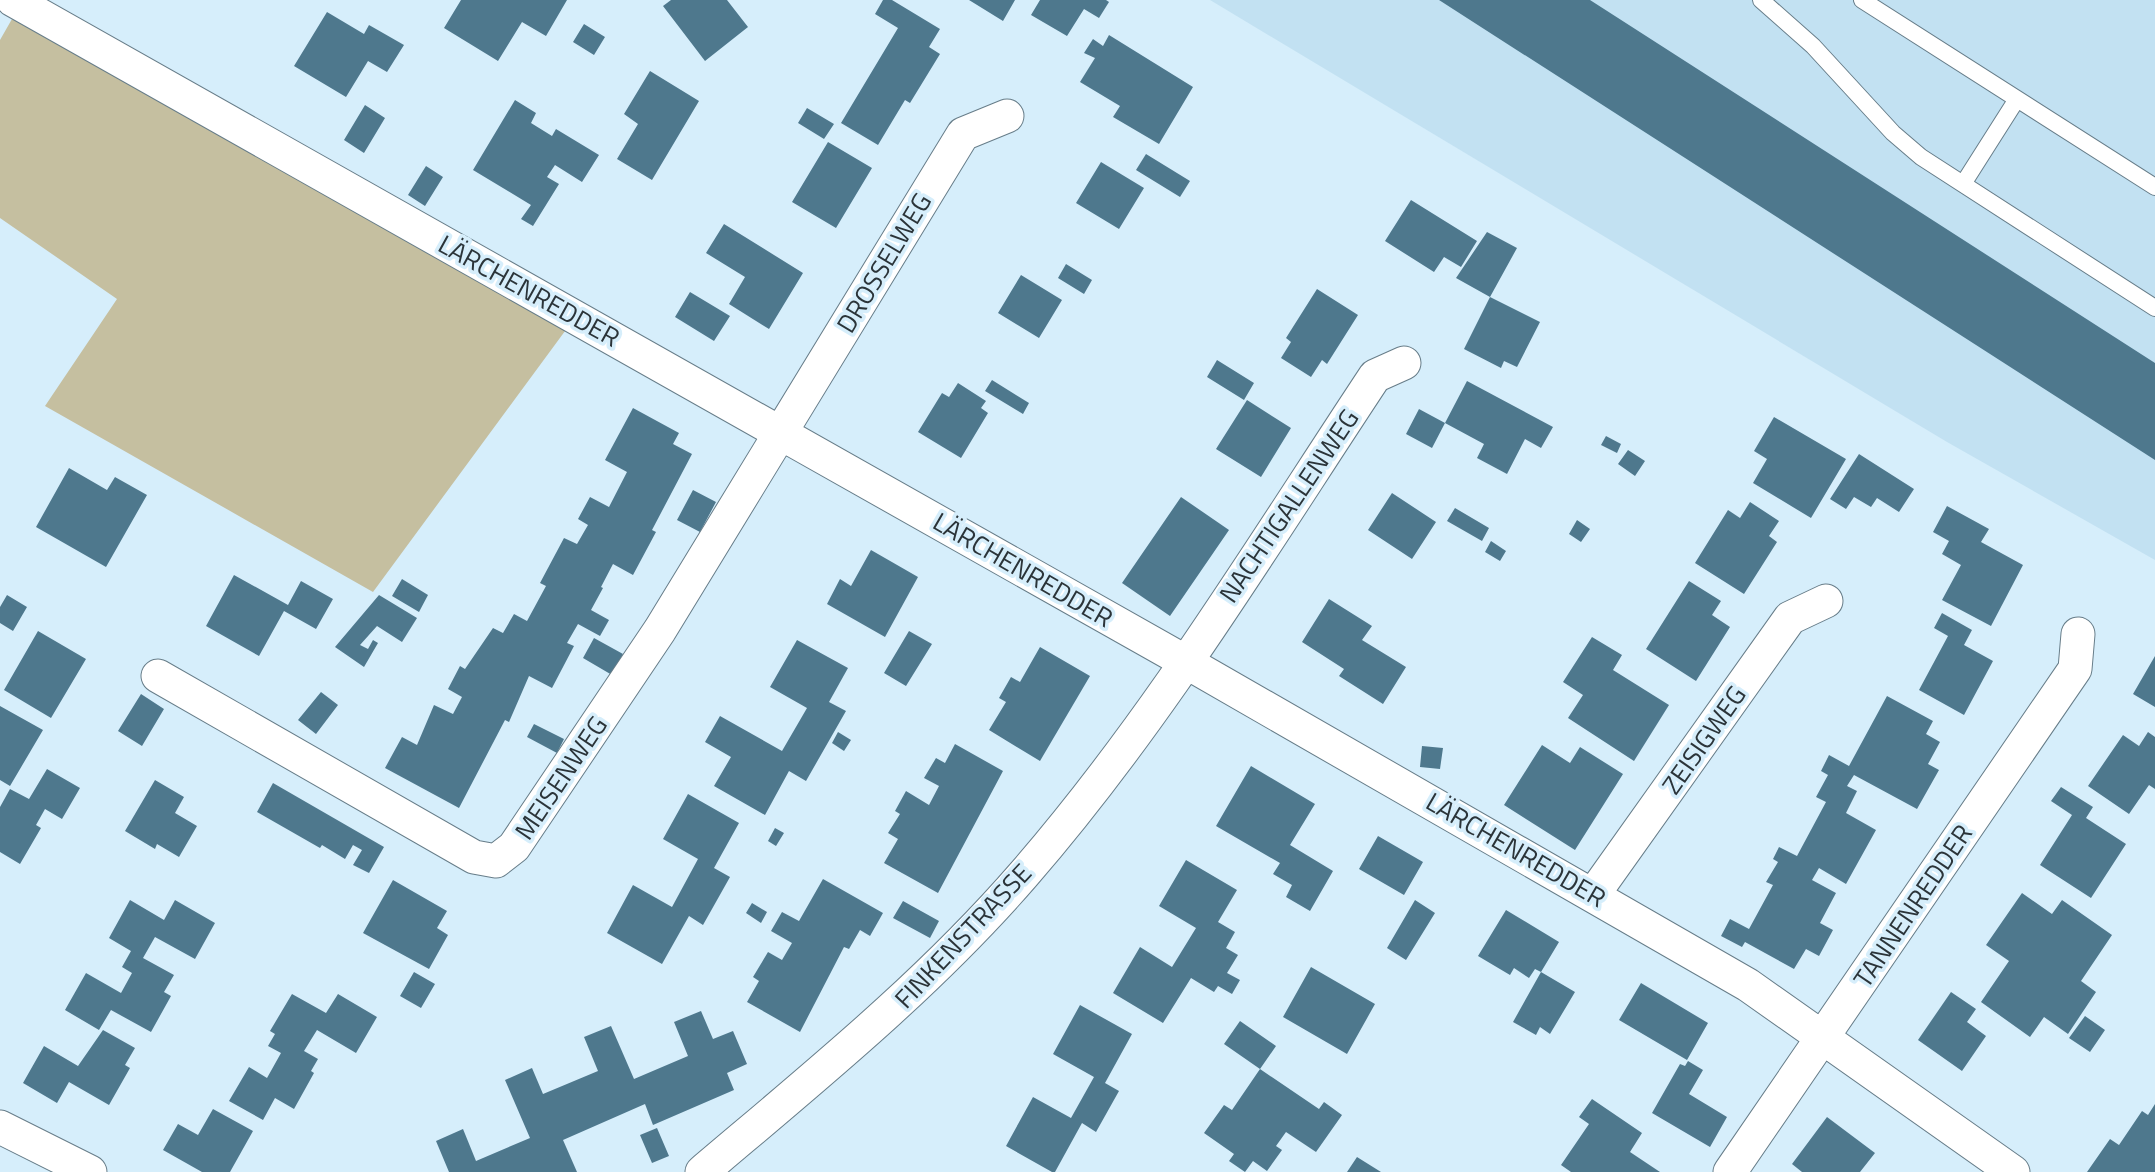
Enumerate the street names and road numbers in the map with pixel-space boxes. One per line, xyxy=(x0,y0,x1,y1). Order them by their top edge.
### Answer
street label: DROSSELWEG xyxy=(826,185,941,340)
street label: LÄRCHENREDDER xyxy=(431,225,627,357)
street label: NACHTIGALLENWEG xyxy=(1209,401,1368,610)
street label: LÄRCHENREDDER xyxy=(926,502,1120,637)
street label: ZEISIGWEG xyxy=(1652,678,1755,802)
street label: MEISENWEG xyxy=(505,708,616,847)
street label: LÄRCHENREDDER xyxy=(1419,782,1613,917)
street label: TANNENREDDER xyxy=(1843,816,1982,995)
street label: FINKENSTRASSE xyxy=(885,854,1040,1017)

